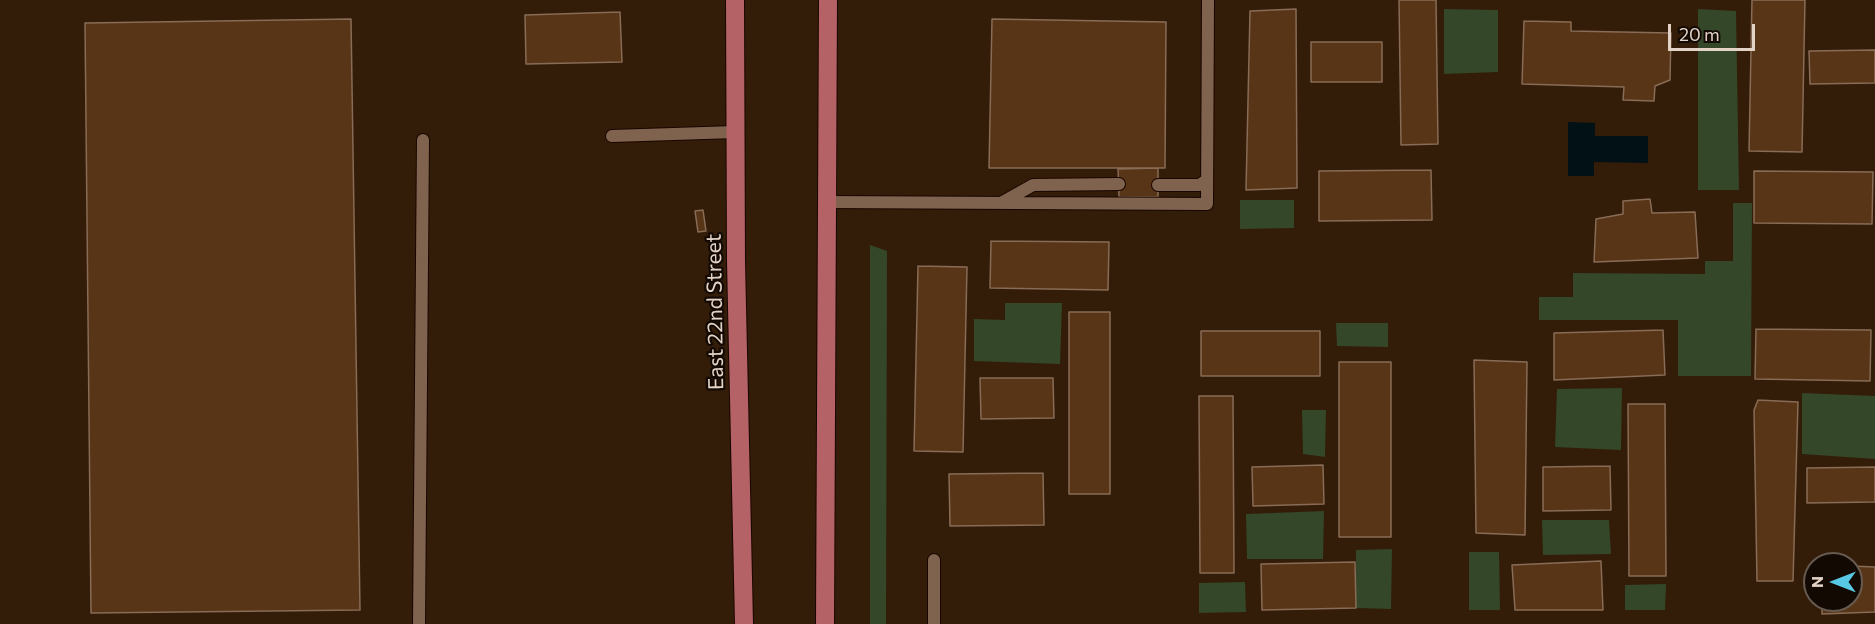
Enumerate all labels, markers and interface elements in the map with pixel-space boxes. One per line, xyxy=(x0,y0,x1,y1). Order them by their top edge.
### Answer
scale bar xyxy=(1671,12,1758,50)
text: 20 m xyxy=(1679,23,1720,45)
street label: East 22nd Street xyxy=(701,234,729,390)
north arrow xyxy=(1803,552,1863,612)
text: N xyxy=(1807,576,1826,588)

